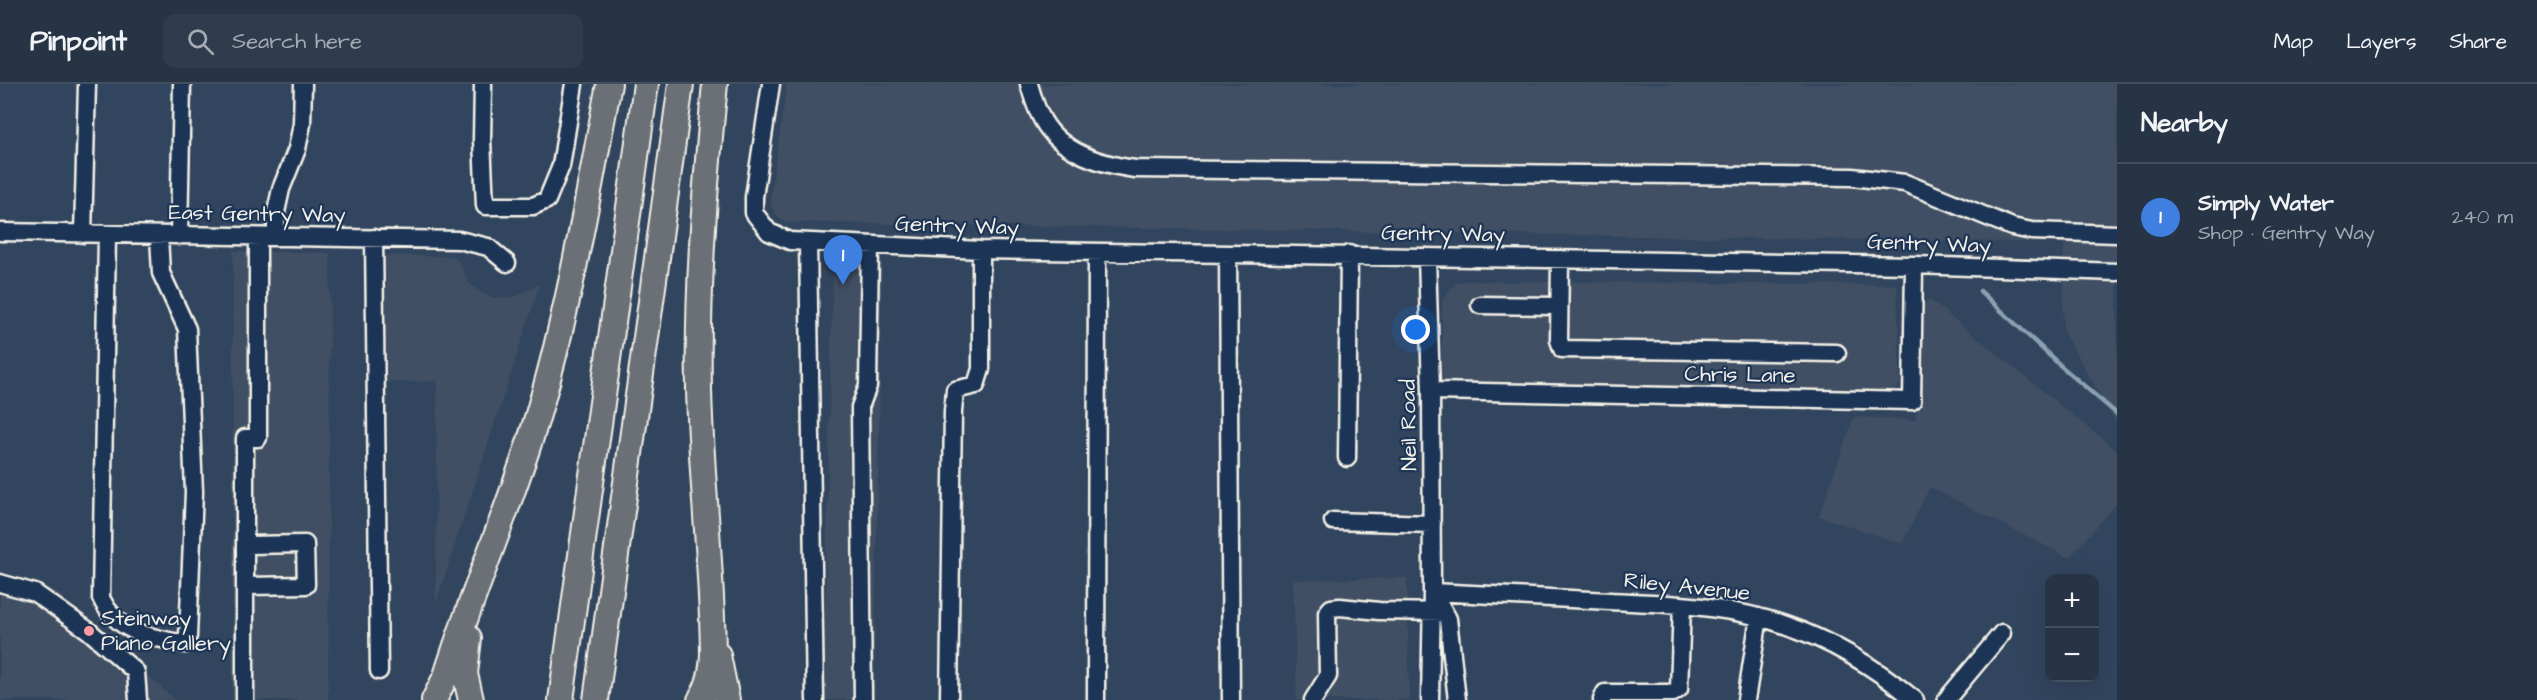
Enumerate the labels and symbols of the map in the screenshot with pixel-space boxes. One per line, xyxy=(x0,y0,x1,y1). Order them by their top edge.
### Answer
street label: East Gentry Way xyxy=(168,197,346,232)
street label: Gentry Way xyxy=(894,208,1020,245)
street label: Gentry Way xyxy=(1381,217,1505,252)
street label: Gentry Way xyxy=(1866,226,1992,263)
pin: 1 xyxy=(824,236,862,285)
your location xyxy=(1401,315,1430,344)
street label: Chris Lane xyxy=(1684,359,1796,391)
street label: Neil Road xyxy=(1393,379,1425,471)
street label: Riley Avenue xyxy=(1622,565,1752,610)
place label: Steinway Piano Gallery xyxy=(101,603,231,660)
marker: Steinway Piano Gallery xyxy=(82,624,96,638)

